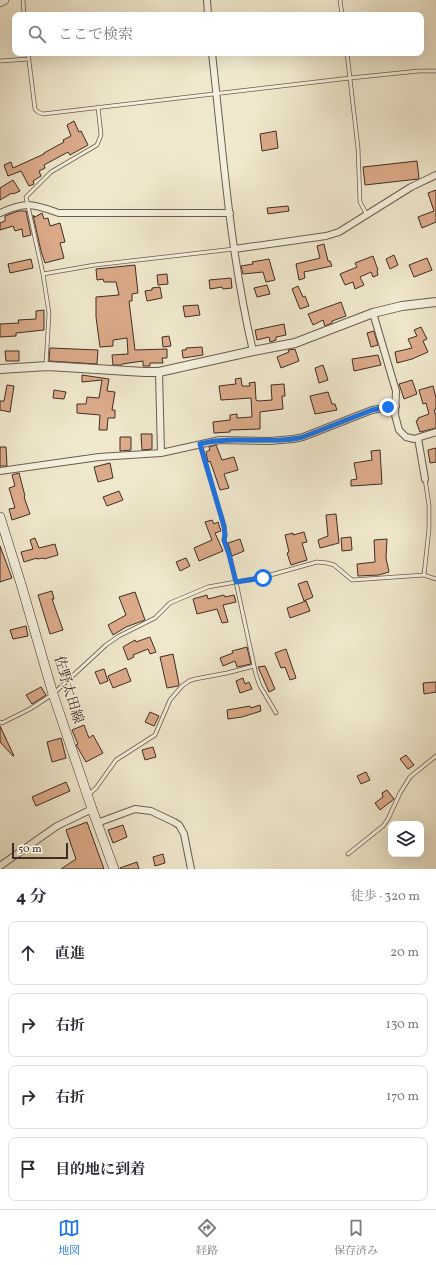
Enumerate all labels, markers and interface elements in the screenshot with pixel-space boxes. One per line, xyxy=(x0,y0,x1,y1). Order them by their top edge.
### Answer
search box xyxy=(12,12,424,56)
icon: search xyxy=(26,23,48,45)
text: ここで検索 xyxy=(58,25,133,46)
route end xyxy=(379,398,397,416)
route start xyxy=(254,569,272,587)
street label: 佐野太田線 xyxy=(49,654,87,726)
map controls xyxy=(388,821,424,857)
button: layers xyxy=(388,821,424,857)
scale bar xyxy=(12,841,68,860)
text: 50 m xyxy=(18,842,42,857)
text: 4 分 xyxy=(16,886,47,909)
text: 徒歩 · 320 m xyxy=(351,888,420,906)
icon: ahead xyxy=(17,942,39,964)
text: 直進 xyxy=(55,944,85,965)
text: 20 m xyxy=(390,944,419,962)
icon: right xyxy=(17,1014,39,1036)
text: 右折 xyxy=(55,1016,85,1037)
text: 130 m xyxy=(386,1016,419,1034)
icon: right xyxy=(17,1086,39,1108)
text: 右折 xyxy=(55,1088,85,1109)
text: 170 m xyxy=(386,1088,419,1106)
icon: arrive xyxy=(17,1158,39,1180)
text: 目的地に到着 xyxy=(55,1160,145,1181)
tab: 地図 xyxy=(58,1217,80,1259)
tab: 経路 xyxy=(196,1217,218,1259)
tab: 保存済み xyxy=(334,1217,378,1259)

